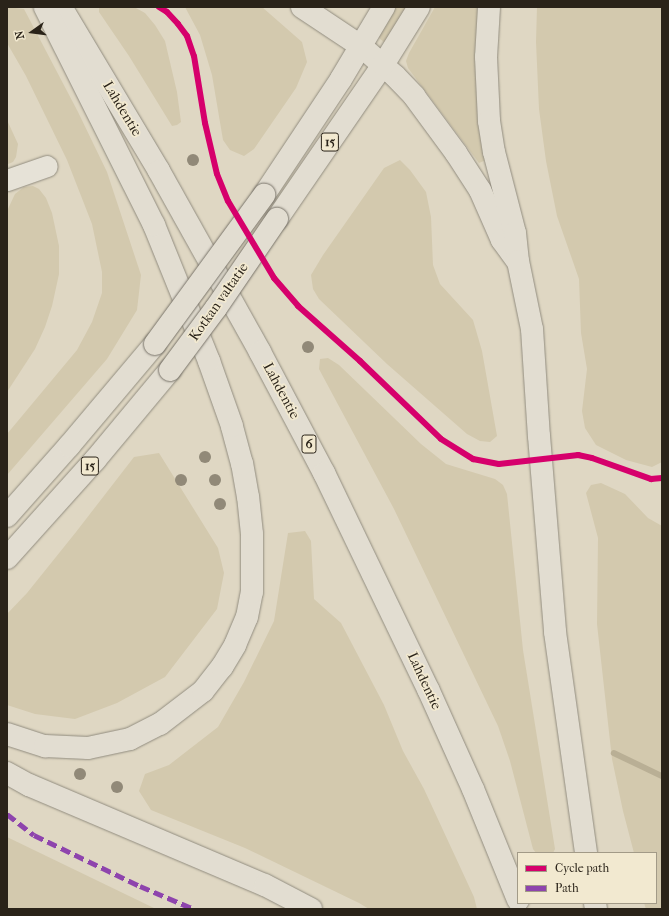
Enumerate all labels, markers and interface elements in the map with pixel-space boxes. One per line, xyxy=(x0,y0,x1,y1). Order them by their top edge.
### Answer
north arrow xyxy=(12,12,52,52)
text: N xyxy=(13,29,27,41)
street label: Lahdentie xyxy=(99,78,145,140)
road number: 15 xyxy=(320,131,340,153)
street label: Kotkan valtatie xyxy=(186,260,252,344)
street label: Lahdentie xyxy=(259,360,303,422)
road number: 6 xyxy=(301,433,317,455)
road number: 15 xyxy=(80,455,100,477)
street label: Lahdentie xyxy=(403,650,445,712)
legend xyxy=(517,852,657,904)
text: Cycle path xyxy=(555,861,609,875)
text: Path xyxy=(555,881,579,895)

